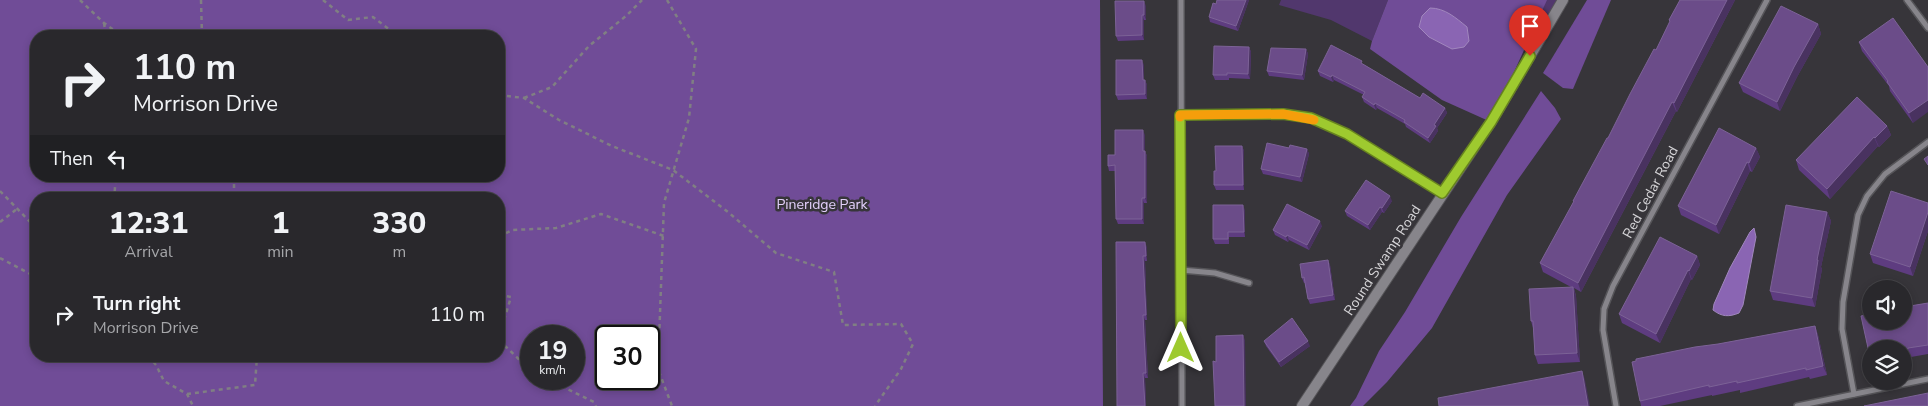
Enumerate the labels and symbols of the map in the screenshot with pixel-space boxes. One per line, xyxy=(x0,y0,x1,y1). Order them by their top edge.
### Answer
pin xyxy=(1509,5,1551,56)
street label: Red Cedar Road xyxy=(1618,143,1683,242)
park label: Pineridge Park xyxy=(776,195,869,214)
street label: Round Swamp Road xyxy=(1339,201,1425,319)
position arrow xyxy=(1154,321,1206,373)
speed limit sign: 30 xyxy=(595,325,660,390)

